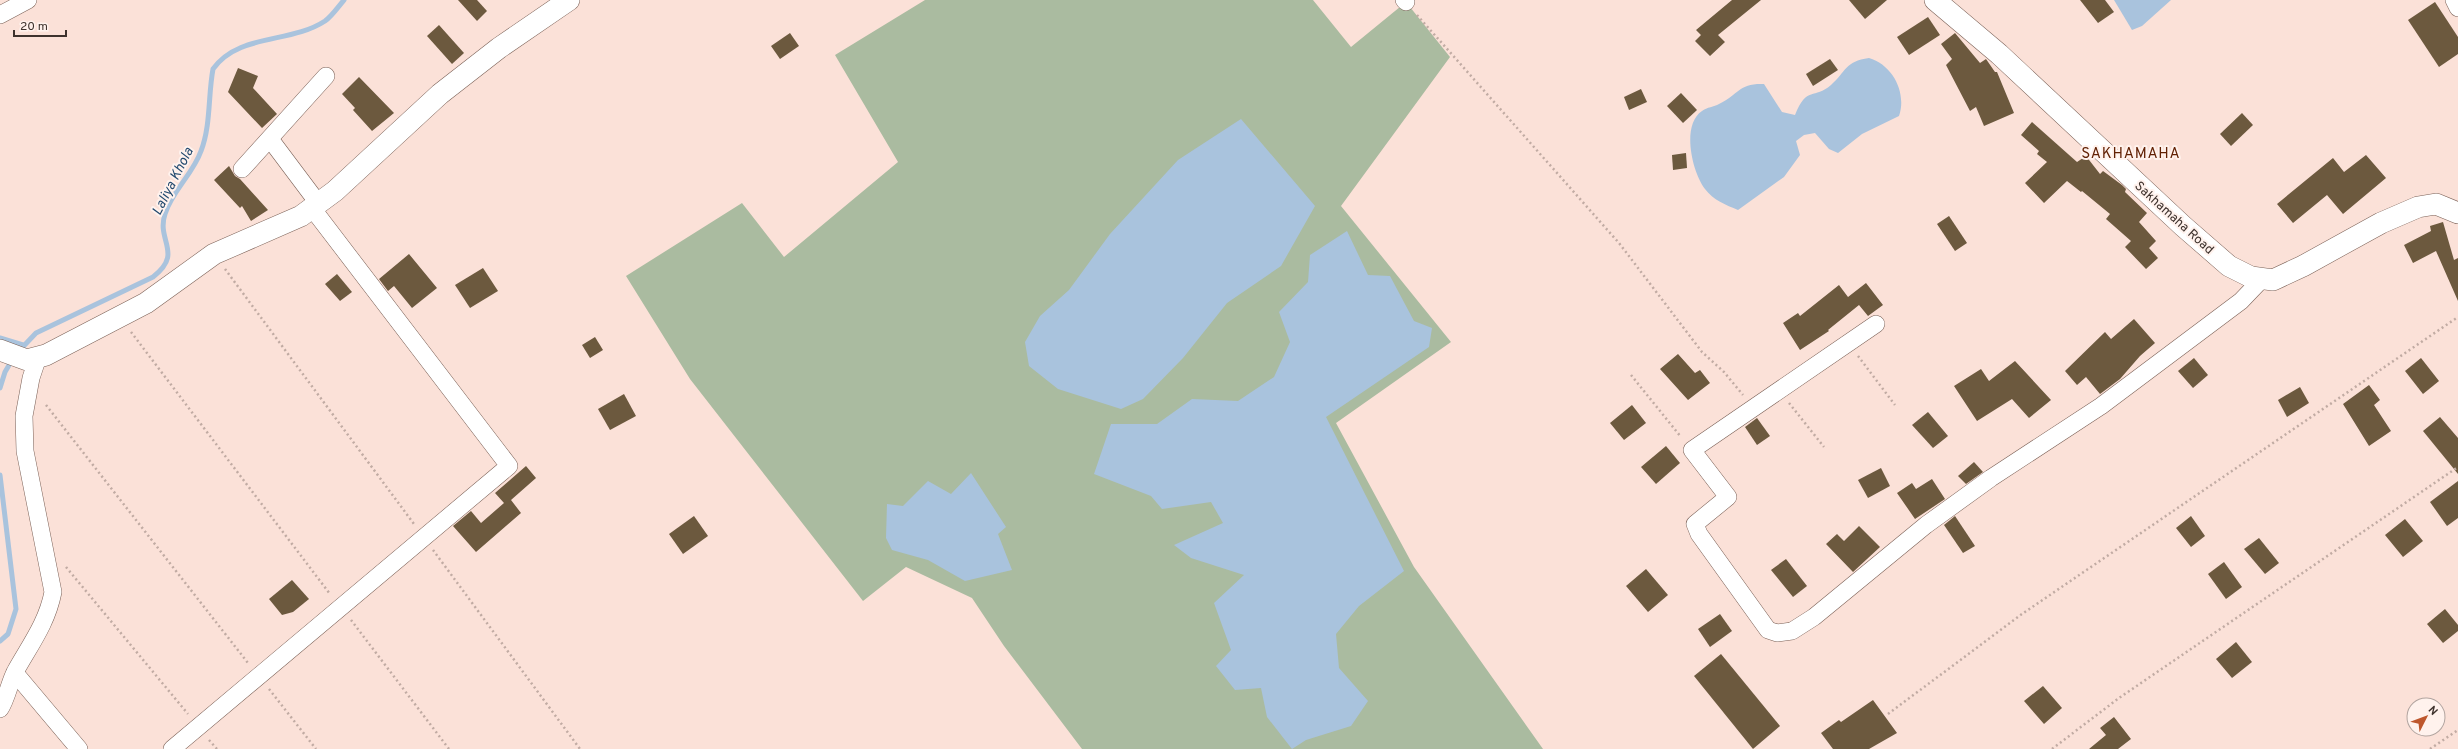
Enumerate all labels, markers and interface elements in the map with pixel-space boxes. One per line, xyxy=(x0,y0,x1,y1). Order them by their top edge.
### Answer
scale bar xyxy=(14,12,66,38)
text: 20 m xyxy=(20,19,48,35)
water label: Laliya Khola xyxy=(149,144,198,218)
district label: SAKHAMAHA xyxy=(2081,145,2181,164)
street label: Sakhamaha Road xyxy=(2131,179,2217,258)
north arrow xyxy=(2406,697,2446,737)
text: N xyxy=(2425,703,2441,719)

